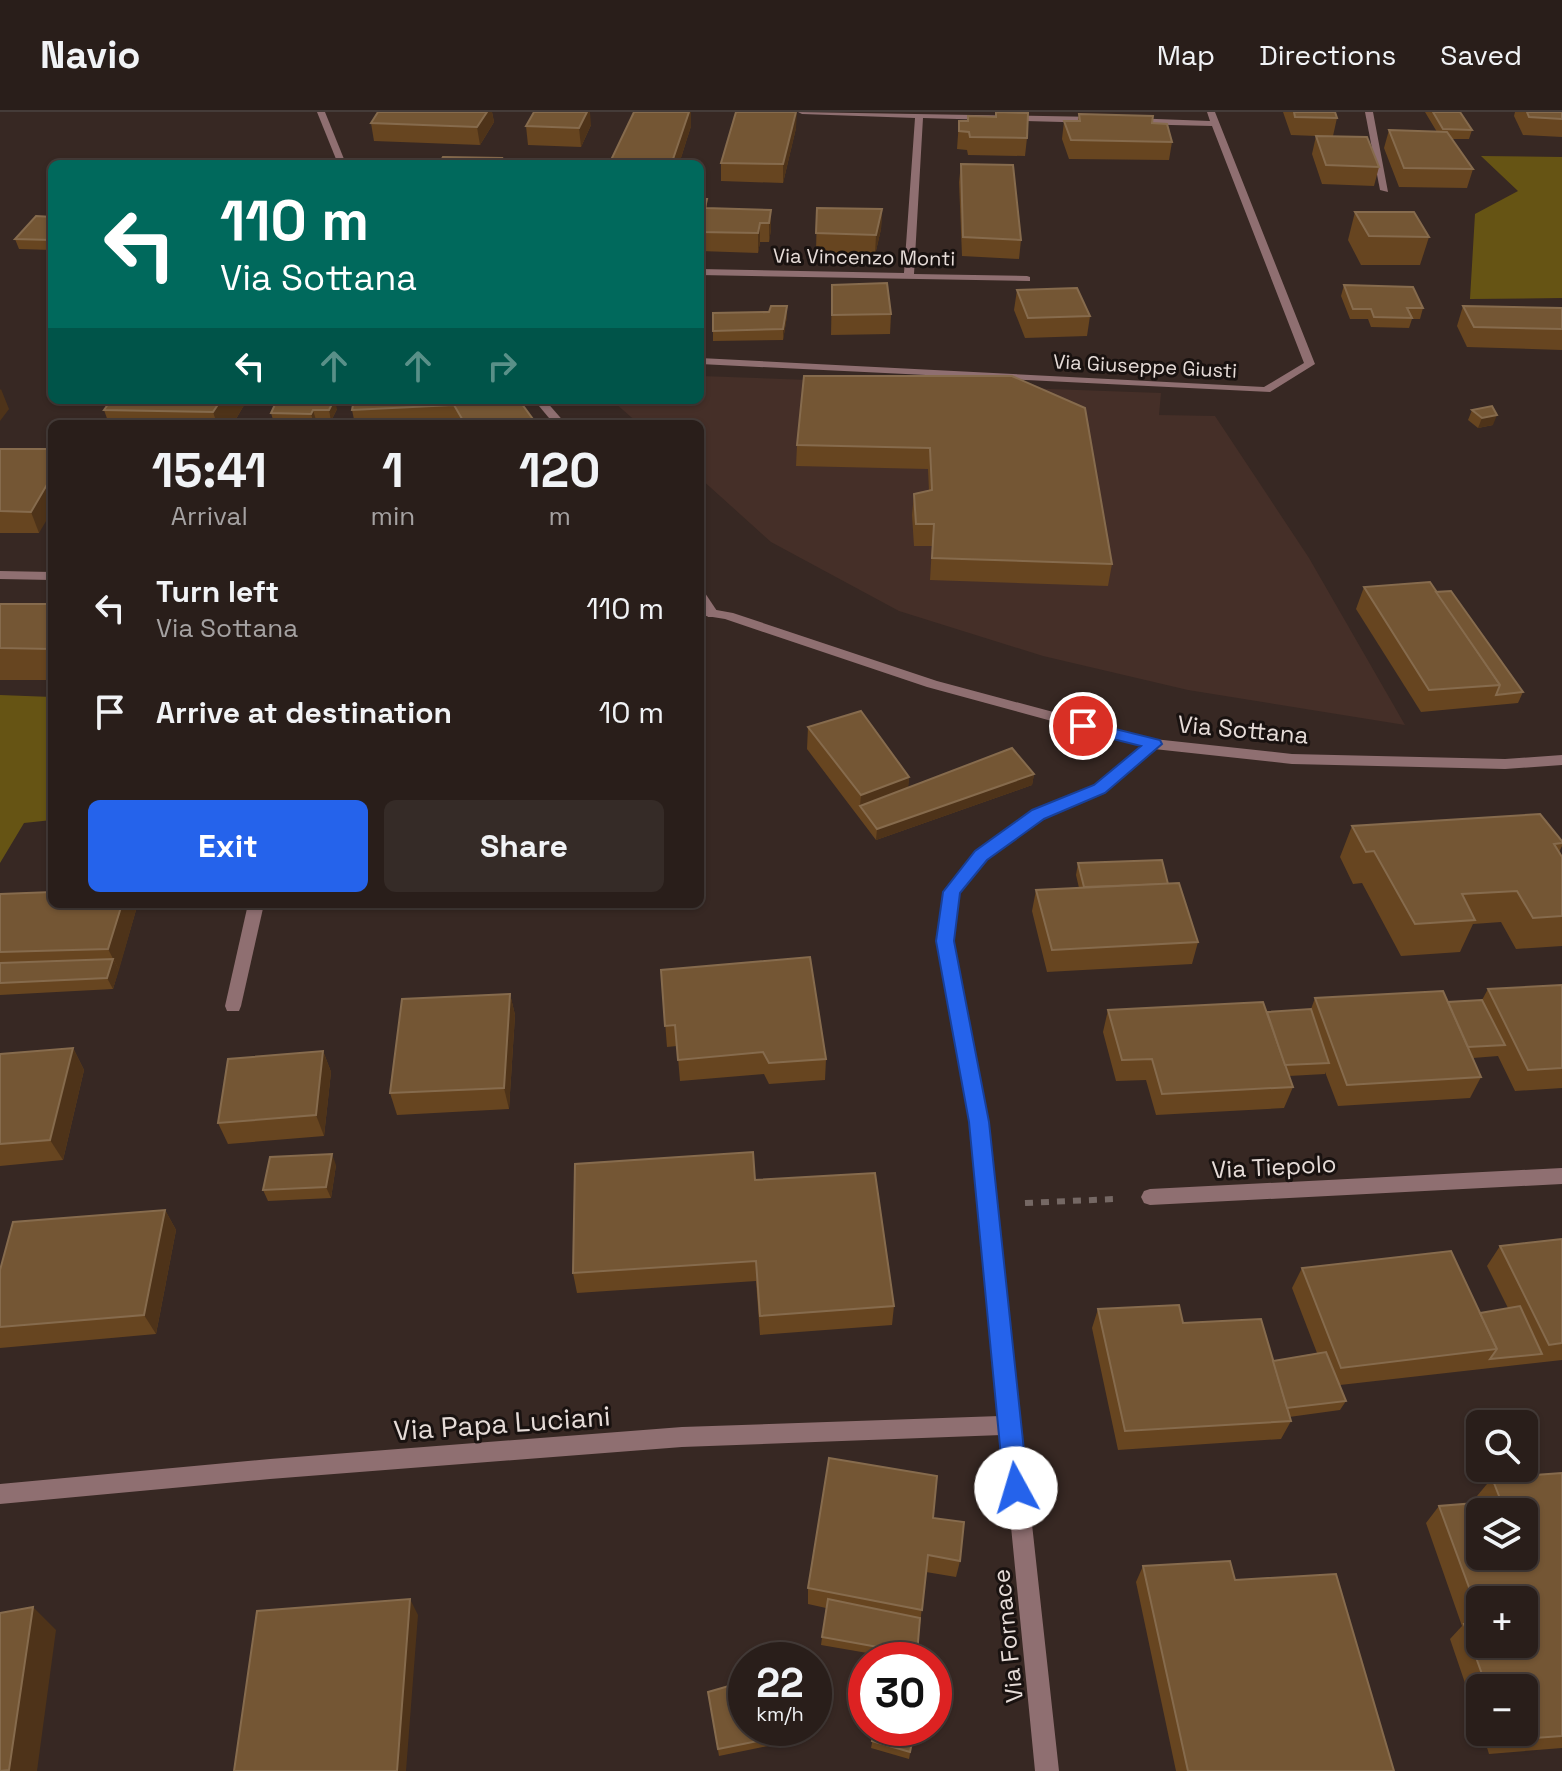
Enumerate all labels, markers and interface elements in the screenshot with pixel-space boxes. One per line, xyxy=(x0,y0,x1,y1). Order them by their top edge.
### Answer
text: Navio xyxy=(40,31,141,79)
text: Map xyxy=(1157,37,1215,73)
text: Directions xyxy=(1259,37,1396,73)
text: Saved xyxy=(1440,37,1522,73)
text: 110 m xyxy=(220,185,369,256)
icon: left xyxy=(88,192,192,296)
street label: Via Vincenzo Monti xyxy=(773,242,955,272)
text: Via Sottana xyxy=(220,255,417,301)
icon: left xyxy=(228,344,272,388)
icon: ahead xyxy=(312,344,356,388)
icon: ahead xyxy=(396,344,440,388)
icon: right xyxy=(480,344,524,388)
street label: Via Giuseppe Giusti xyxy=(1052,348,1238,384)
text: 15:41 xyxy=(152,440,267,501)
text: 1 xyxy=(382,440,404,501)
text: 120 xyxy=(519,440,600,501)
text: Arrival xyxy=(171,499,248,533)
text: min xyxy=(371,499,415,533)
text: m xyxy=(548,499,571,533)
text: Turn left xyxy=(156,572,279,611)
icon: left xyxy=(88,586,132,630)
text: 110 m xyxy=(586,589,664,628)
text: Via Sottana xyxy=(156,611,298,645)
icon: arrive xyxy=(88,690,132,734)
pin xyxy=(1049,692,1117,760)
text: Arrive at destination xyxy=(156,693,452,732)
text: 10 m xyxy=(599,693,664,732)
icon: arrive xyxy=(1061,704,1105,748)
street label: Via Sottana xyxy=(1176,708,1310,751)
button: Exit xyxy=(88,800,368,892)
button: Share xyxy=(384,800,664,892)
street label: Via Tiepolo xyxy=(1211,1148,1337,1185)
street label: Via Papa Luciani xyxy=(392,1397,612,1449)
map controls xyxy=(1466,1410,1538,1746)
button: search xyxy=(1466,1410,1538,1482)
position arrow xyxy=(974,1446,1058,1530)
button: layers xyxy=(1466,1498,1538,1570)
street label: Via Fornace xyxy=(985,1568,1030,1704)
button: + xyxy=(1466,1586,1538,1658)
speed limit sign: 30 xyxy=(848,1642,952,1746)
text: 22 xyxy=(756,1658,804,1709)
button: − xyxy=(1466,1674,1538,1746)
text: km/h xyxy=(756,1701,804,1727)

